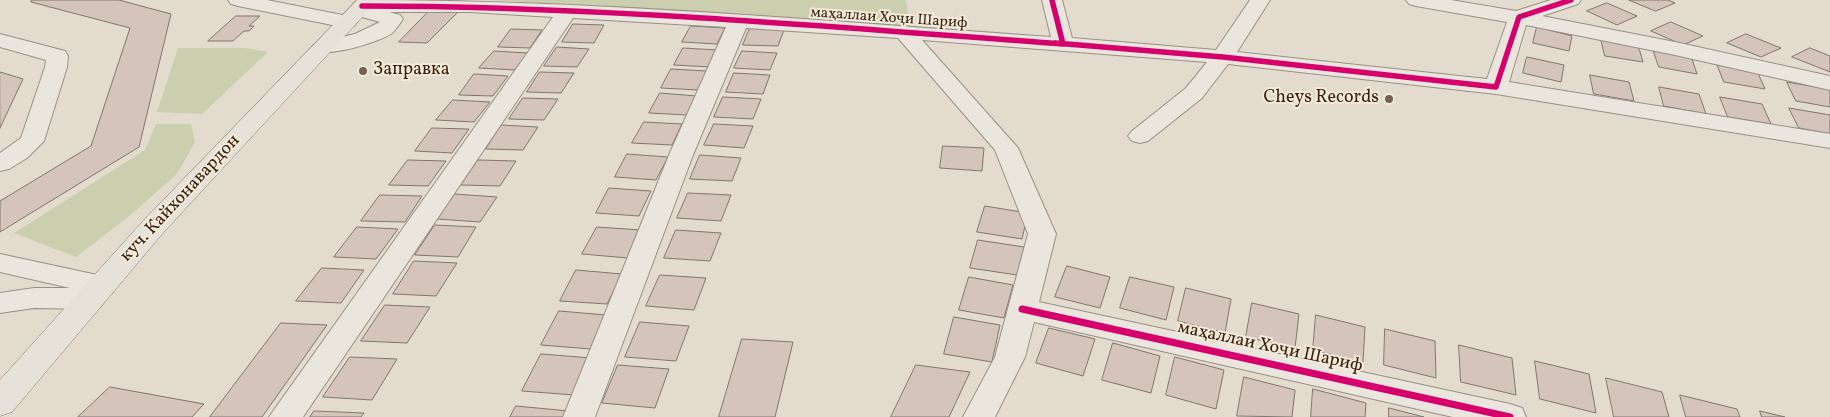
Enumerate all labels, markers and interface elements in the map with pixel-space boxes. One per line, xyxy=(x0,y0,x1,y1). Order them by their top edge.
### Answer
street label: маҳаллаи Хоҷи Шариф xyxy=(810,5,968,33)
place label: Заправка xyxy=(373,60,450,82)
marker: Заправка xyxy=(357,65,369,77)
place label: Cheys Records xyxy=(1264,88,1379,110)
marker: Cheys Records xyxy=(1383,93,1395,105)
street label: куч. Кайхонавардон xyxy=(116,131,246,267)
street label: маҳаллаи Хоҷи Шариф xyxy=(1175,318,1365,378)

